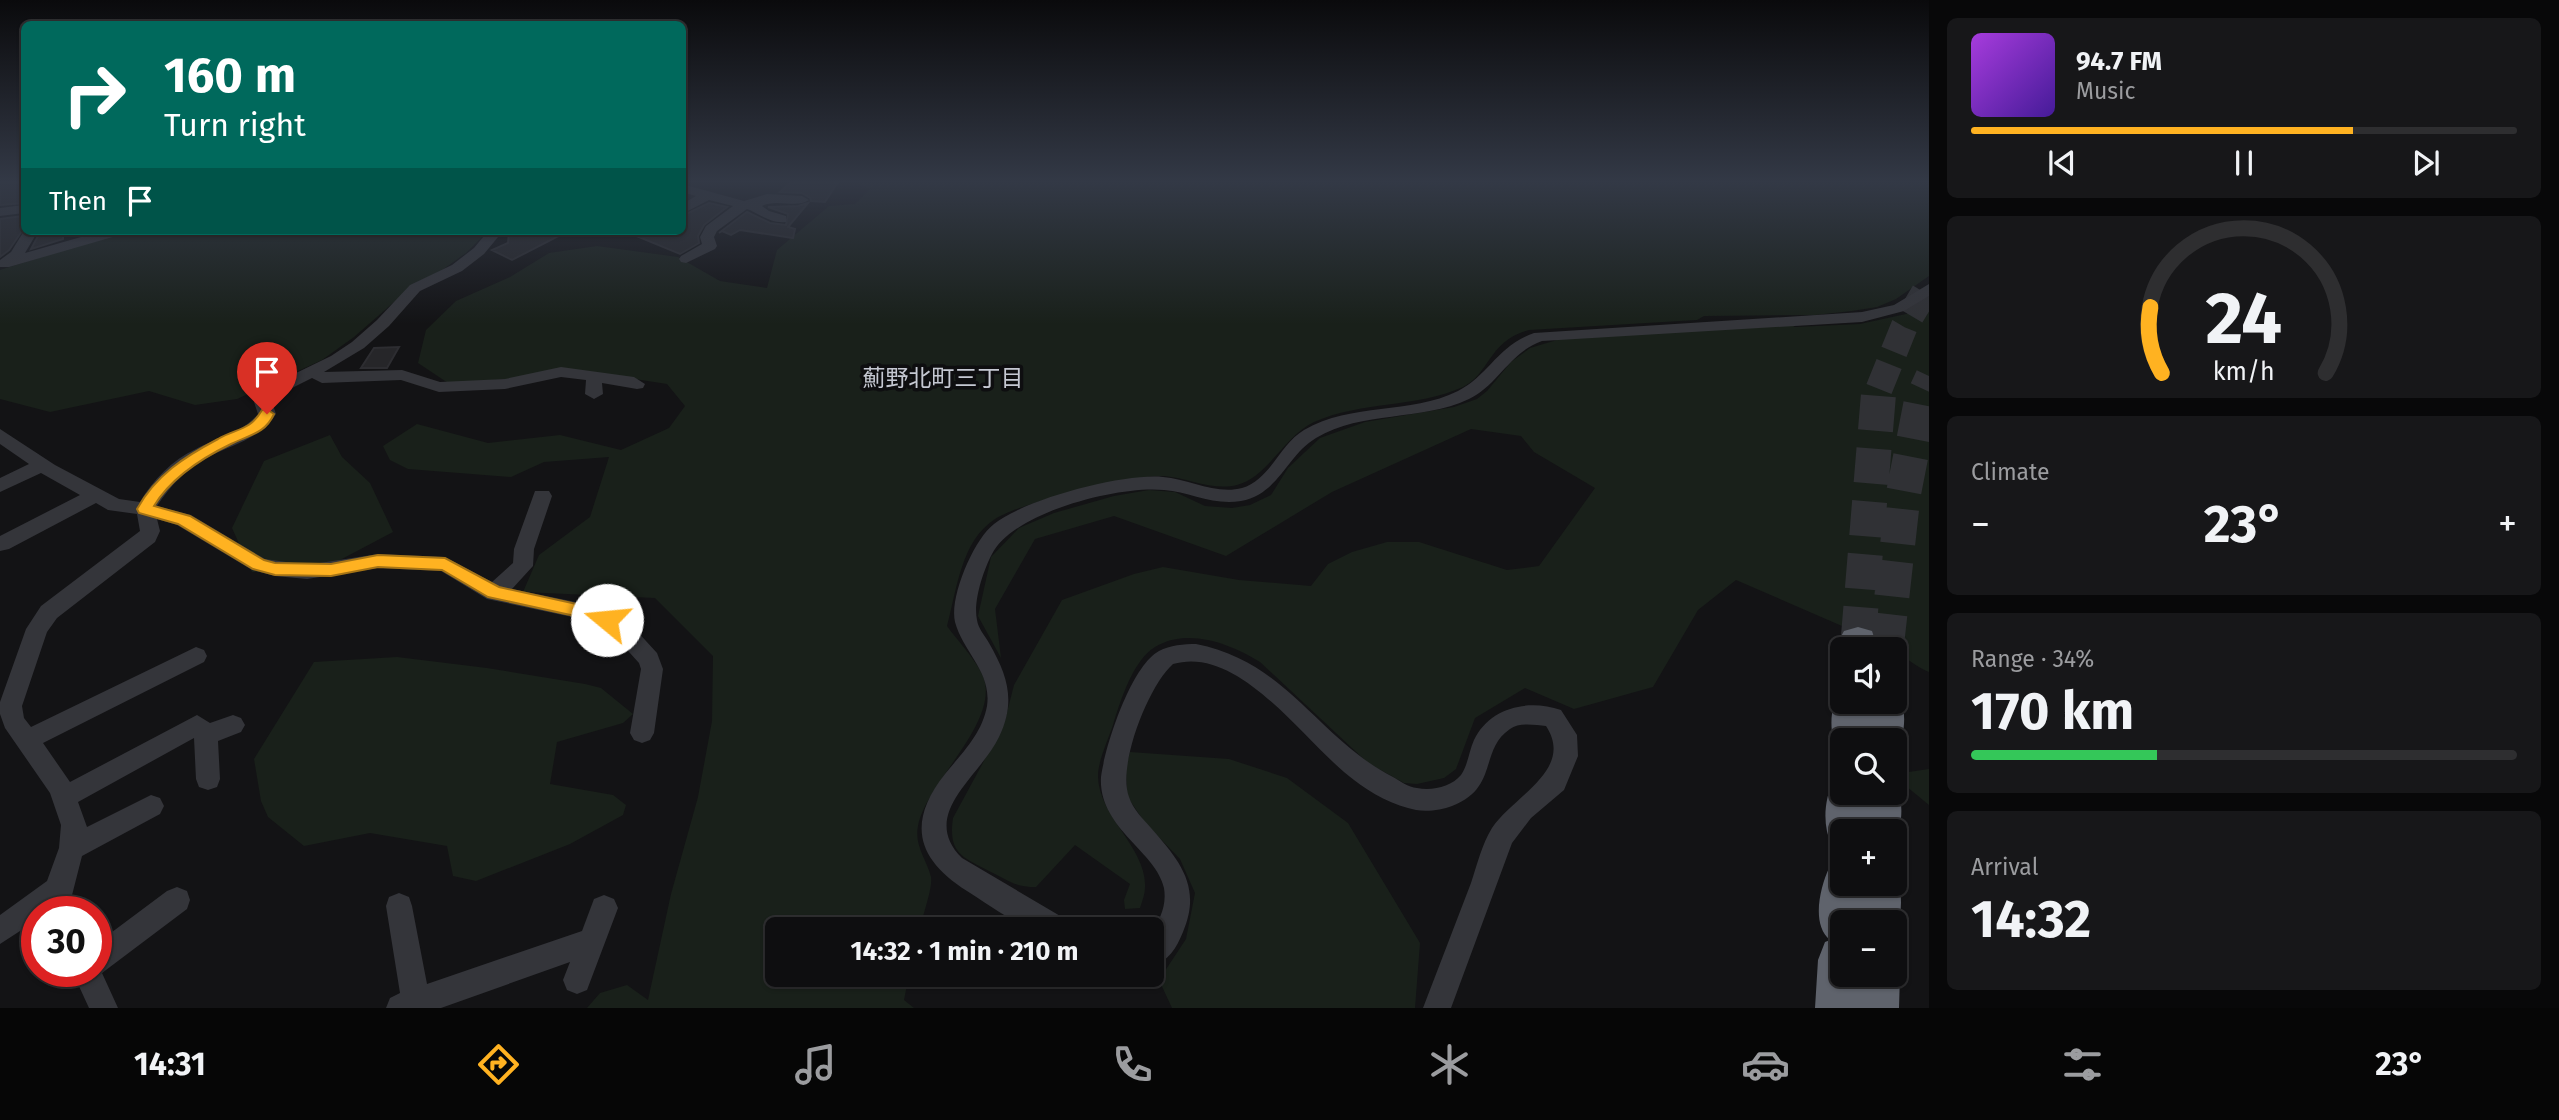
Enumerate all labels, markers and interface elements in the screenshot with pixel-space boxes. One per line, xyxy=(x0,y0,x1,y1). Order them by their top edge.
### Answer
text: 160 m xyxy=(164,46,296,105)
text: 94.7 FM xyxy=(2076,46,2162,77)
icon: right xyxy=(49,49,140,140)
text: Music xyxy=(2076,77,2136,105)
text: Turn right xyxy=(164,106,306,144)
icon: previous xyxy=(2043,144,2081,182)
icon: pause xyxy=(2225,144,2263,182)
icon: next xyxy=(2407,144,2445,182)
icon: arrive xyxy=(121,182,159,220)
text: Then xyxy=(49,186,107,217)
text: 24 xyxy=(2206,275,2282,362)
pin xyxy=(237,342,297,414)
icon: arrive xyxy=(248,353,286,391)
text: km/h xyxy=(2213,356,2275,386)
district label: 薊野北町三丁目 xyxy=(863,364,1024,392)
text: Climate xyxy=(1971,458,2050,486)
text: 23° xyxy=(2204,493,2284,556)
text: − xyxy=(1971,501,1990,547)
text: + xyxy=(2498,501,2517,547)
position arrow xyxy=(570,583,644,657)
map controls xyxy=(1830,637,1907,987)
button: sound xyxy=(1830,637,1907,714)
text: Range · 34% xyxy=(1971,645,2094,673)
text: 170 km xyxy=(1971,680,2134,743)
button: search xyxy=(1830,728,1907,805)
button: + xyxy=(1830,819,1907,896)
text: Arrival xyxy=(1971,853,2038,881)
text: 14:32 xyxy=(1971,888,2091,951)
speed limit sign: 30 xyxy=(21,896,112,987)
button: − xyxy=(1830,910,1907,987)
text: 14:32 · 1 min · 210 m xyxy=(850,936,1079,967)
icon: directions xyxy=(474,1040,523,1089)
icon: music xyxy=(791,1040,840,1089)
icon: phone xyxy=(1108,1040,1157,1089)
icon: climate xyxy=(1425,1040,1474,1089)
icon: car xyxy=(1741,1040,1790,1089)
icon: filters xyxy=(2058,1040,2107,1089)
text: 14:31 xyxy=(134,1045,206,1083)
text: 23° xyxy=(2375,1045,2425,1083)

